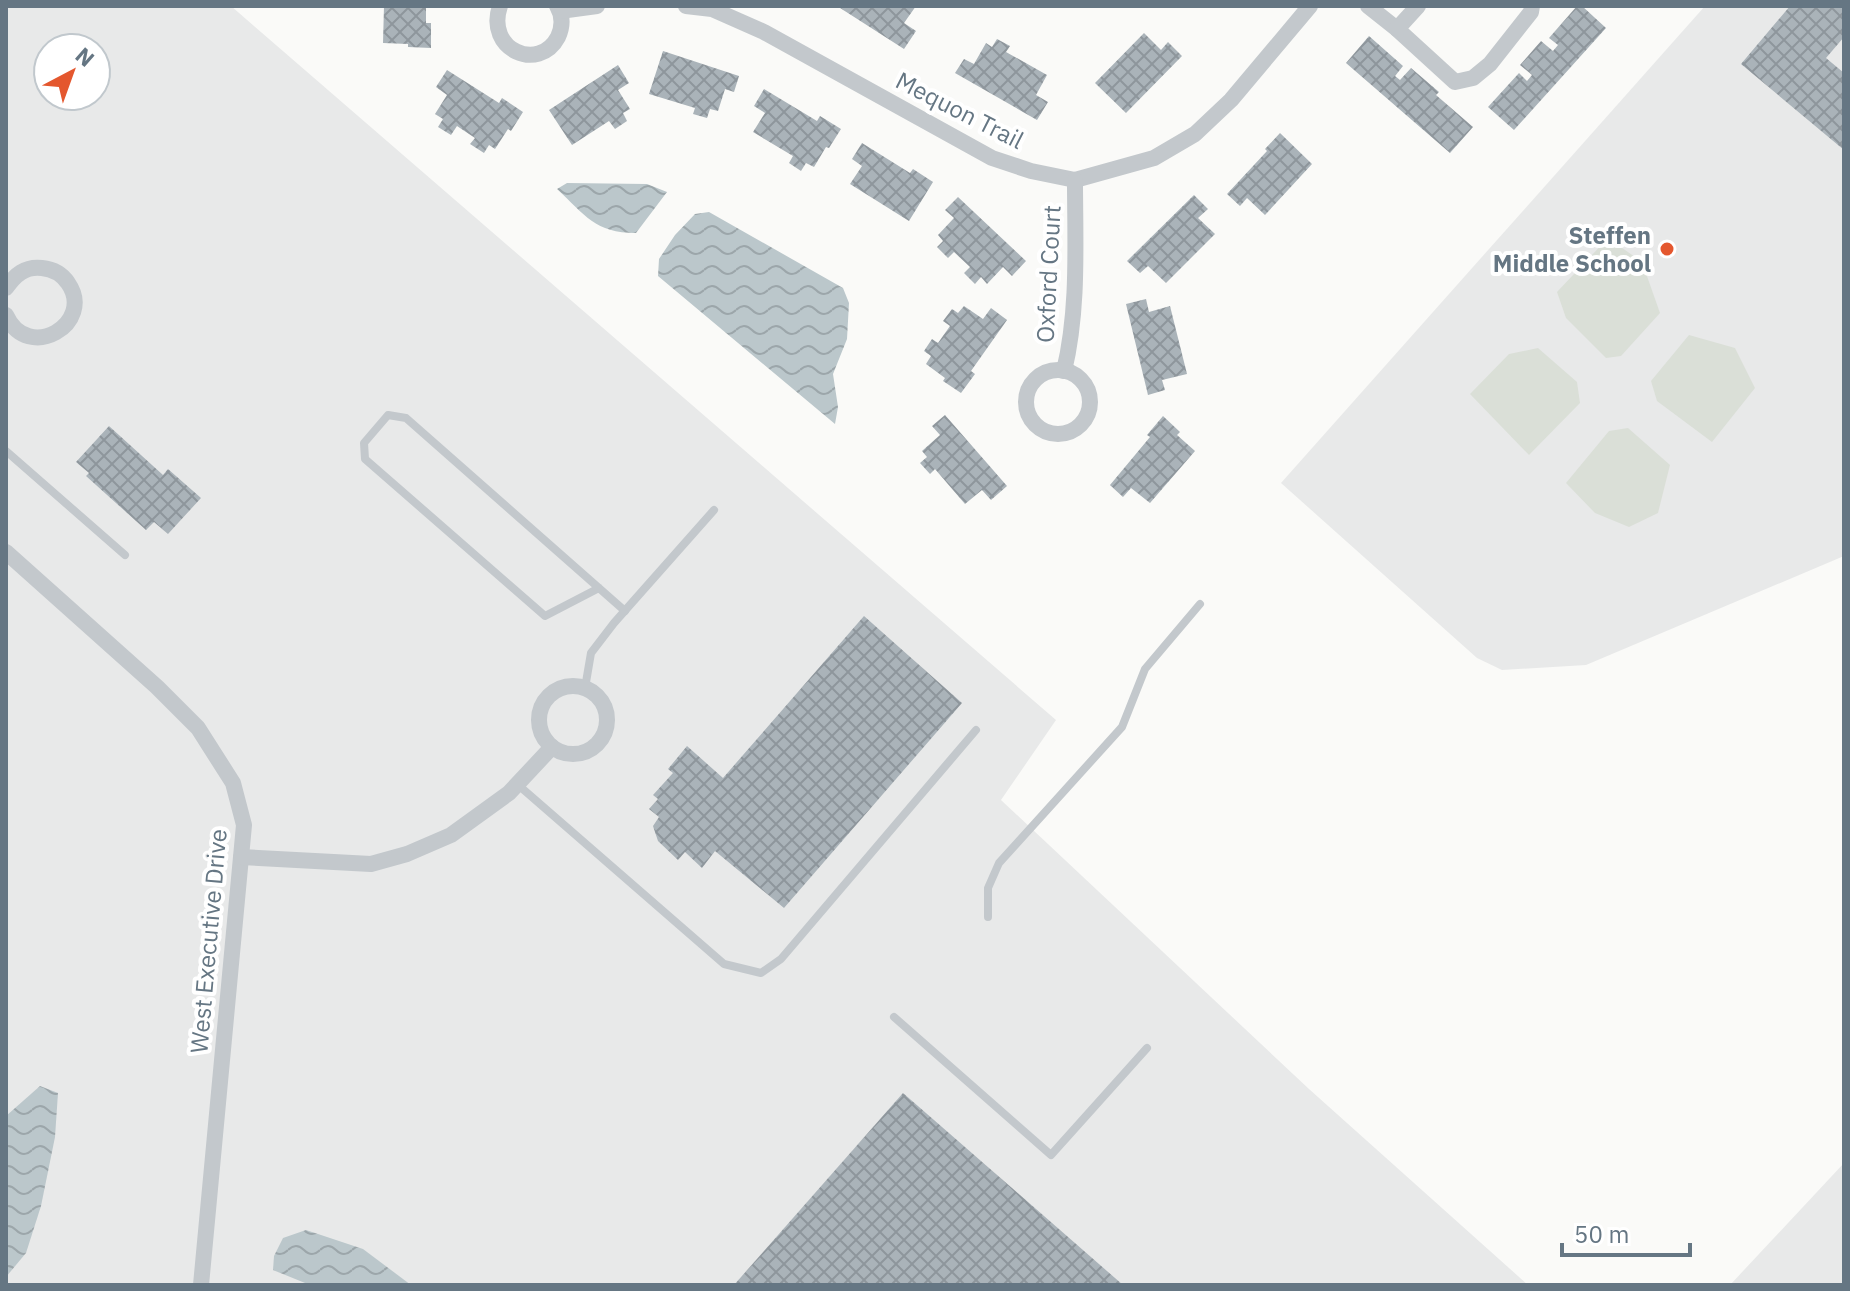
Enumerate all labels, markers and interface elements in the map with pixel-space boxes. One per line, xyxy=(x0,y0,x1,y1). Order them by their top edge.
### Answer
north arrow xyxy=(32,32,112,112)
text: N xyxy=(70,40,101,73)
street label: Mequon Trail xyxy=(891,64,1029,156)
street label: Oxford Court xyxy=(1028,204,1068,344)
place label: Steffen Middle School xyxy=(1493,219,1651,279)
marker: Steffen Middle School xyxy=(1658,240,1676,258)
street label: West Executive Drive xyxy=(182,827,234,1055)
scale bar xyxy=(1562,1207,1690,1257)
text: 50 m xyxy=(1574,1218,1629,1250)

